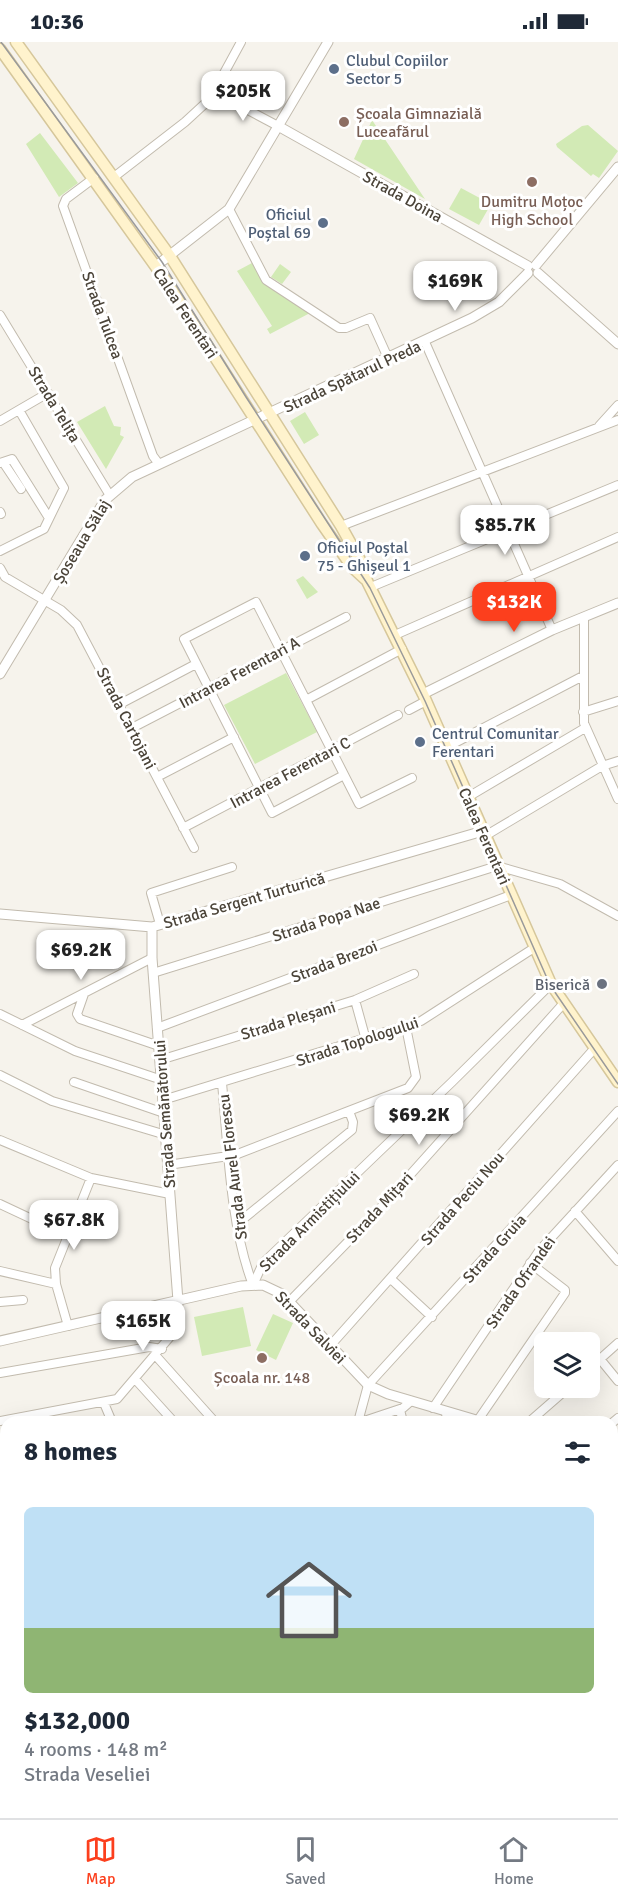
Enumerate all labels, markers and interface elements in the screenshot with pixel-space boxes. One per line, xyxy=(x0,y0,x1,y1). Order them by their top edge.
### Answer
text: 10:36 xyxy=(30,8,84,35)
place label: Clubul Copiilor Sector 5 xyxy=(346,51,448,89)
marker: Clubul Copiilor Sector 5 xyxy=(327,62,341,76)
pin: $205K xyxy=(201,71,285,122)
text: $205K xyxy=(215,78,271,103)
place label: Școala Gimnazială Luceafărul xyxy=(356,104,482,142)
marker: Școala Gimnazială Luceafărul xyxy=(337,115,351,129)
street label: Strada Doina xyxy=(359,167,446,227)
marker: Dumitru Moțoc High School xyxy=(525,175,539,189)
place label: Dumitru Moțoc High School xyxy=(481,192,583,230)
place label: Oficiul Poștal 69 xyxy=(248,205,311,243)
marker: Oficiul Poștal 69 xyxy=(316,216,330,230)
pin: $169K xyxy=(413,261,497,312)
street label: Calea Ferentari xyxy=(148,264,222,363)
text: $169K xyxy=(427,268,483,293)
street label: Strada Tulcea xyxy=(77,269,127,362)
street label: Strada Spătarul Preda xyxy=(281,336,424,418)
street label: Strada Telița xyxy=(24,363,85,446)
street label: Șoseaua Sălaj xyxy=(49,496,115,587)
pin: $85.7K xyxy=(456,505,554,556)
text: $85.7K xyxy=(474,512,536,537)
place label: Oficiul Poștal 75 - Ghișeul 1 xyxy=(317,538,411,576)
marker: Oficiul Poștal 75 - Ghișeul 1 xyxy=(298,549,312,563)
pin: $132K xyxy=(472,582,556,633)
text: $132K xyxy=(486,589,542,614)
street label: Intrarea Ferentari A xyxy=(176,633,303,713)
street label: Strada Cartojani xyxy=(92,664,160,773)
place label: Centrul Comunitar Ferentari xyxy=(432,724,559,762)
street label: Intrarea Ferentari C xyxy=(227,733,355,813)
marker: Centrul Comunitar Ferentari xyxy=(413,735,427,749)
street label: Calea Ferentari xyxy=(454,785,514,888)
street label: Strada Sergent Turturică xyxy=(161,868,327,934)
street label: Strada Popa Nae xyxy=(270,893,383,947)
pin: $69.2K xyxy=(32,930,130,981)
street label: Strada Brezoi xyxy=(288,936,380,988)
text: $69.2K xyxy=(50,937,112,962)
place label: Biserică xyxy=(535,975,590,995)
marker: Biserică xyxy=(595,977,609,991)
street label: Strada Pleșani xyxy=(238,997,338,1045)
street label: Strada Topologului xyxy=(293,1013,421,1071)
street label: Strada Semănătorului xyxy=(150,1039,180,1189)
street label: Strada Aurel Florescu xyxy=(214,1093,252,1241)
pin: $69.2K xyxy=(370,1095,468,1146)
text: $69.2K xyxy=(388,1102,450,1127)
street label: Strada Peciu Nou xyxy=(417,1148,509,1249)
street label: Strada Armistițiului xyxy=(255,1167,364,1276)
street label: Strada Mițari xyxy=(342,1168,418,1247)
pin: $67.8K xyxy=(25,1200,123,1251)
text: $67.8K xyxy=(43,1207,105,1232)
street label: Strada Gruia xyxy=(459,1210,531,1287)
street label: Strada Ofrandei xyxy=(482,1233,560,1333)
street label: Strada Salviei xyxy=(271,1287,350,1368)
pin: $165K xyxy=(101,1301,185,1352)
text: $165K xyxy=(115,1308,171,1333)
map controls xyxy=(534,1332,600,1398)
button: layers xyxy=(534,1332,600,1398)
marker: Școala nr. 148 xyxy=(255,1351,269,1365)
place label: Școala nr. 148 xyxy=(214,1368,310,1388)
text: 8 homes xyxy=(24,1436,117,1468)
icon: filters xyxy=(561,1436,594,1469)
icon: home xyxy=(255,1546,363,1654)
text: $132,000 xyxy=(24,1705,130,1737)
text: 4 rooms · 148 m² xyxy=(24,1737,168,1762)
text: Strada Veseliei xyxy=(24,1762,150,1787)
tab: Map xyxy=(84,1833,117,1889)
tab: Saved xyxy=(285,1833,326,1889)
tab: Home xyxy=(494,1833,534,1889)

